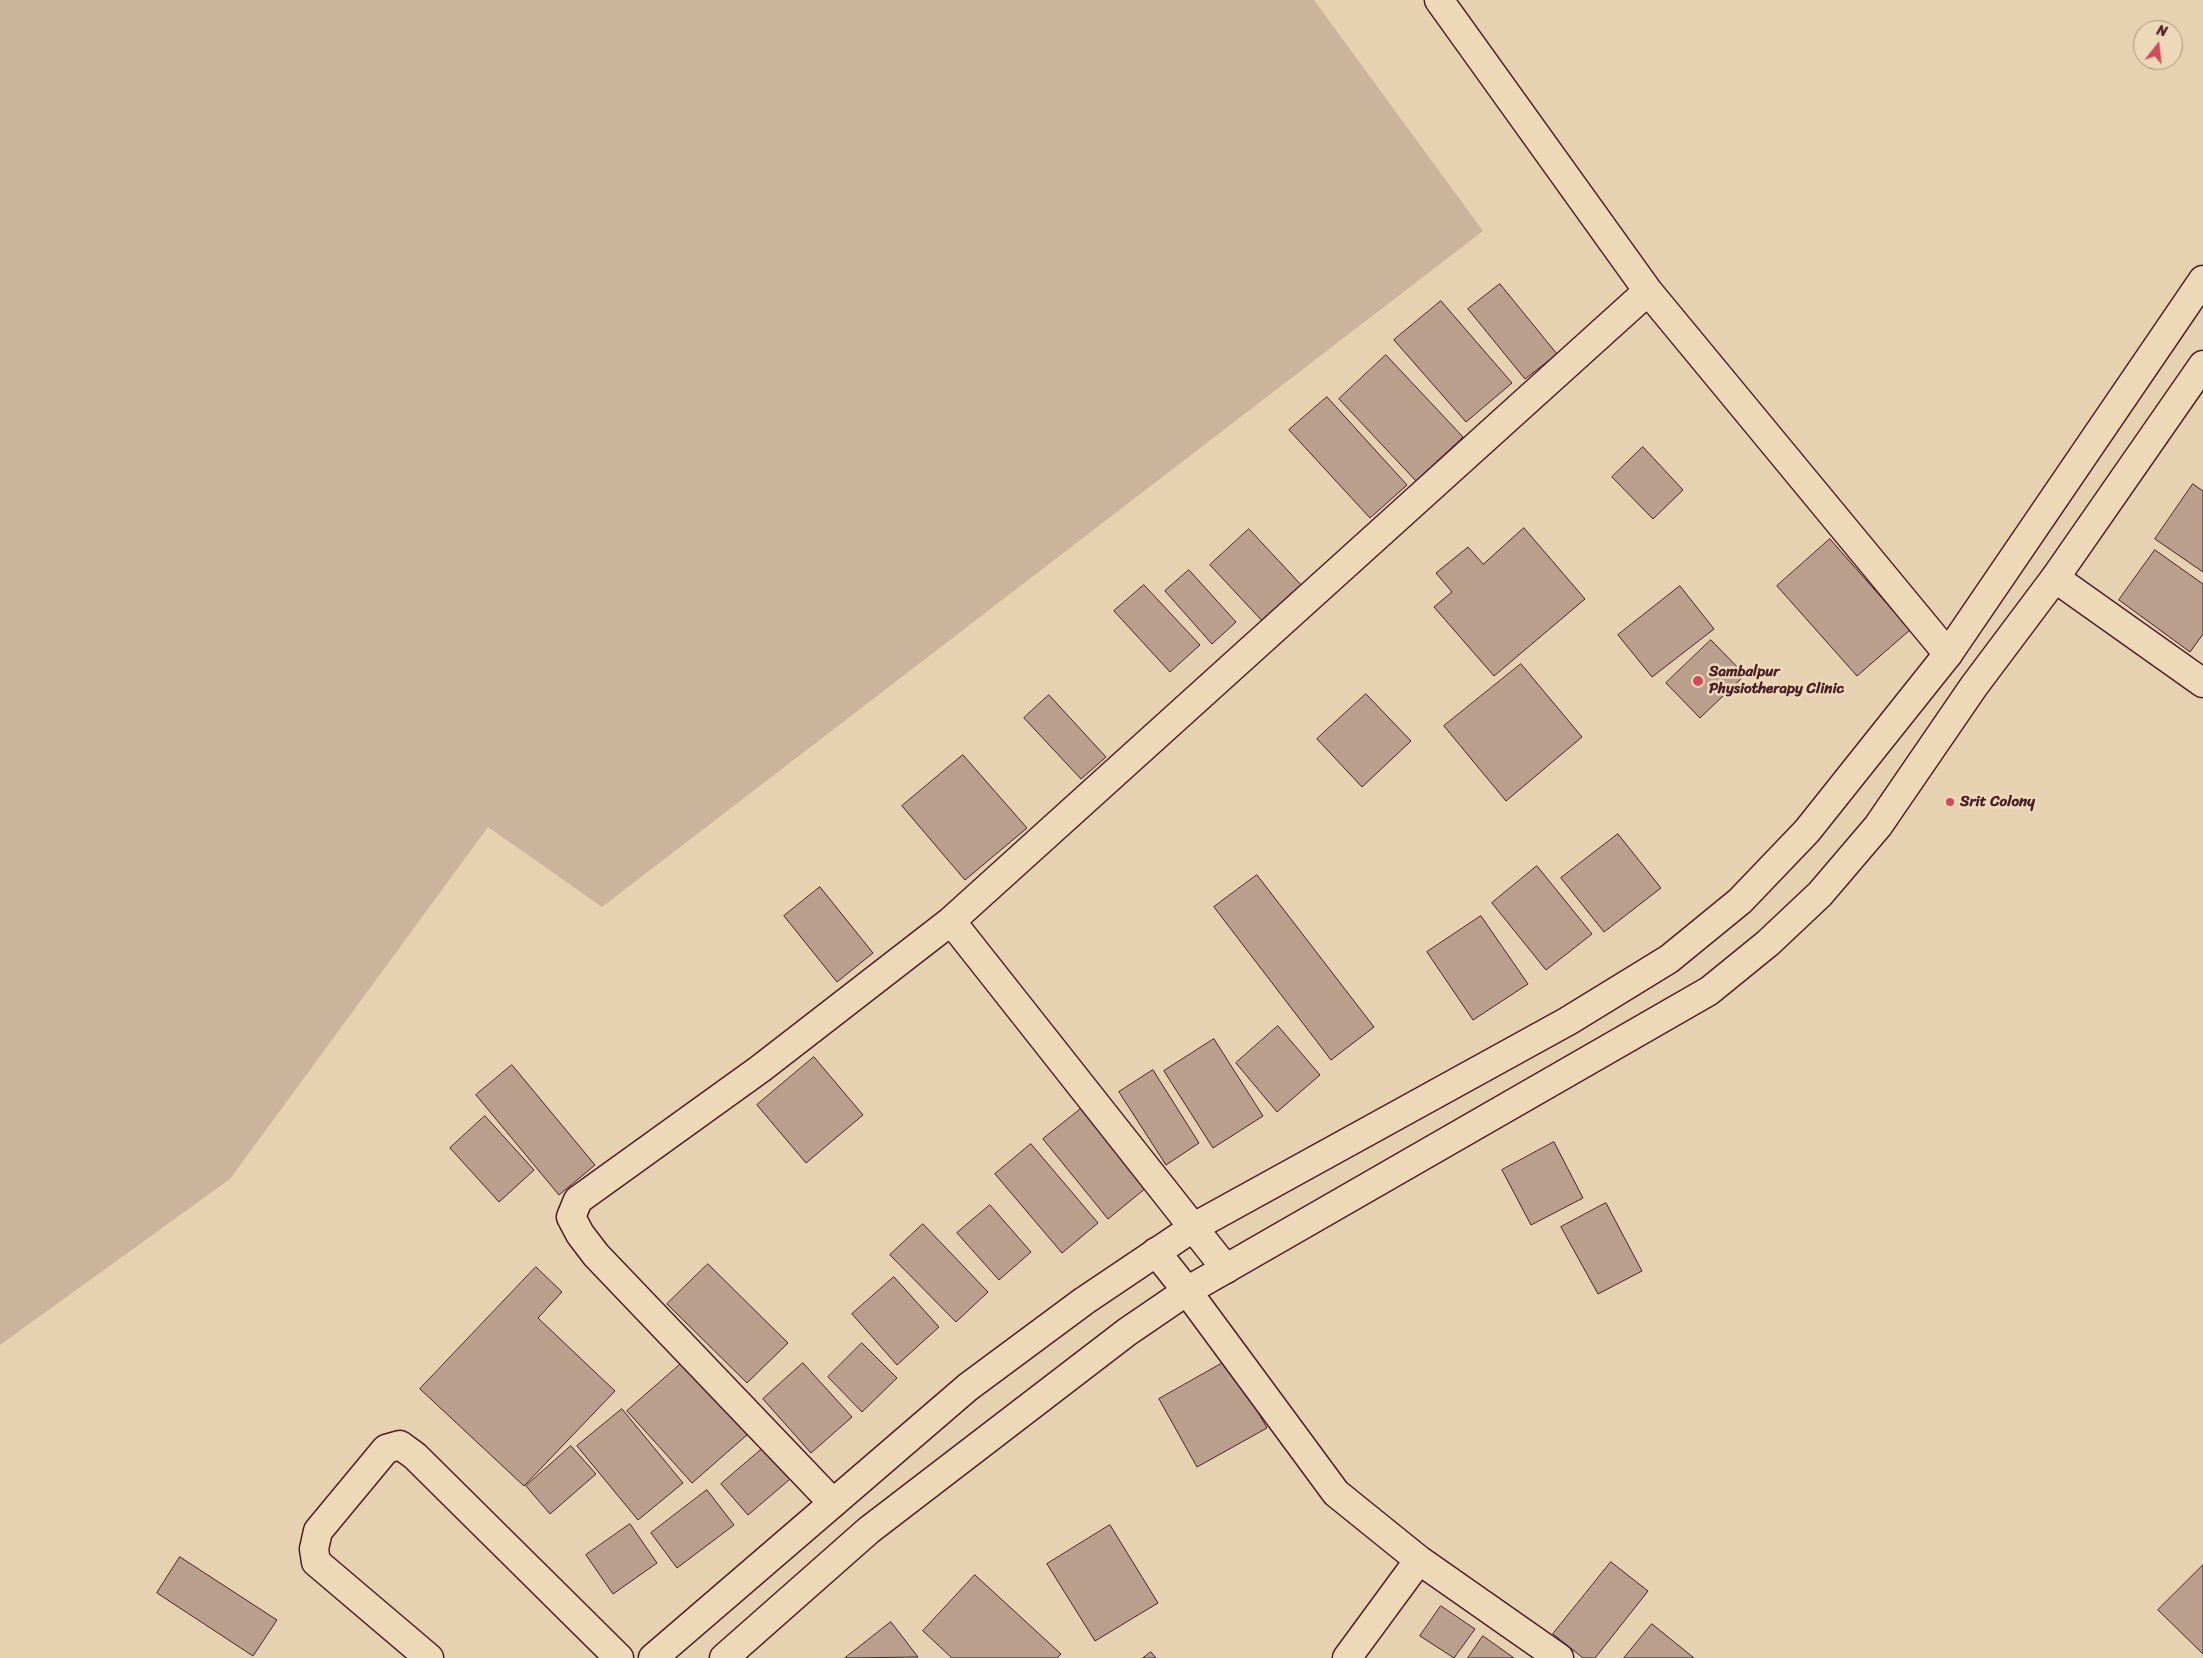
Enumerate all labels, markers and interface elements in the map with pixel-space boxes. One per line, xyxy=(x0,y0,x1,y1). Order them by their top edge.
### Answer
text: N xyxy=(2154,18,2170,44)
north arrow xyxy=(2133,20,2183,70)
place label: Sambalpur Physiotherapy Clinic xyxy=(1709,663,1844,698)
marker: Sambalpur Physiotherapy Clinic xyxy=(1691,674,1705,688)
place label: Srit Colony xyxy=(1960,793,2035,811)
marker: Srit Colony xyxy=(1944,796,1956,808)

